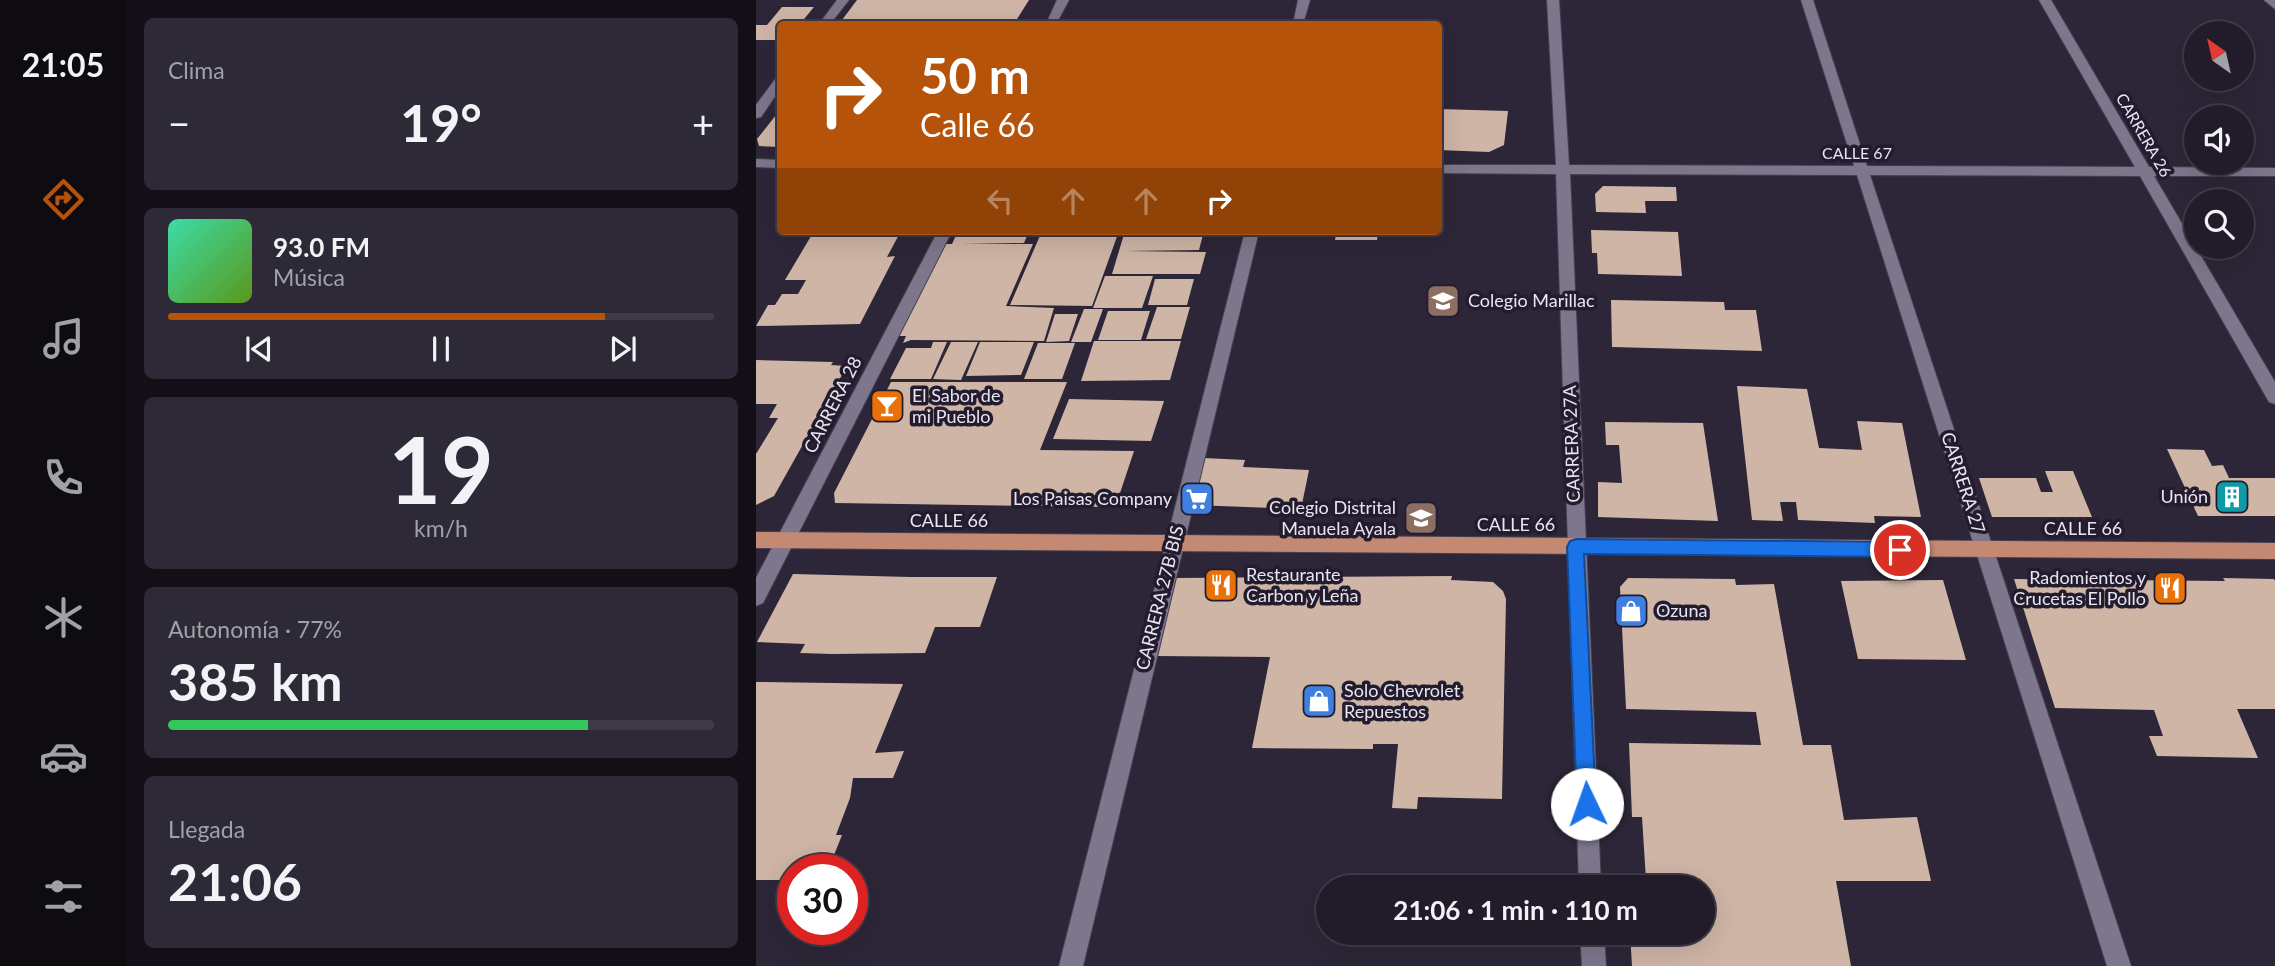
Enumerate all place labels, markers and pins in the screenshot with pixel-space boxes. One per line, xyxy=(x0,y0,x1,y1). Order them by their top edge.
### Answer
school or university icon: Colegio Marillac xyxy=(1424,282,1462,320)
place label: Colegio Marillac xyxy=(1468,289,1595,311)
place label: El Sabor de mi Pueblo xyxy=(912,384,1000,427)
bar icon: El Sabor de mi Pueblo xyxy=(868,387,906,425)
building icon: Unión xyxy=(2213,478,2251,516)
supermarket icon: Los Paisas Company xyxy=(1178,480,1216,518)
place label: Unión xyxy=(2160,485,2208,507)
place label: Los Paisas Company xyxy=(1013,487,1173,509)
place label: Colegio Distrital Manuela Ayala xyxy=(1269,496,1396,539)
school or university icon: Colegio Distrital Manuela Ayala xyxy=(1402,499,1440,537)
pin xyxy=(1870,520,1930,580)
place label: Restaurante Carbon y Leña xyxy=(1246,563,1359,606)
restaurant icon: Restaurante Carbon y Leña xyxy=(1202,566,1240,604)
place label: Radomientos y Crucetas El Pollo xyxy=(2013,566,2147,609)
restaurant icon: Radomientos y Crucetas El Pollo xyxy=(2151,569,2189,607)
shop icon: Ozuna xyxy=(1612,592,1650,630)
place label: Ozuna xyxy=(1656,599,1707,621)
place label: Solo Chevrolet Repuestos xyxy=(1344,679,1461,722)
shop icon: Solo Chevrolet Repuestos xyxy=(1300,682,1338,720)

